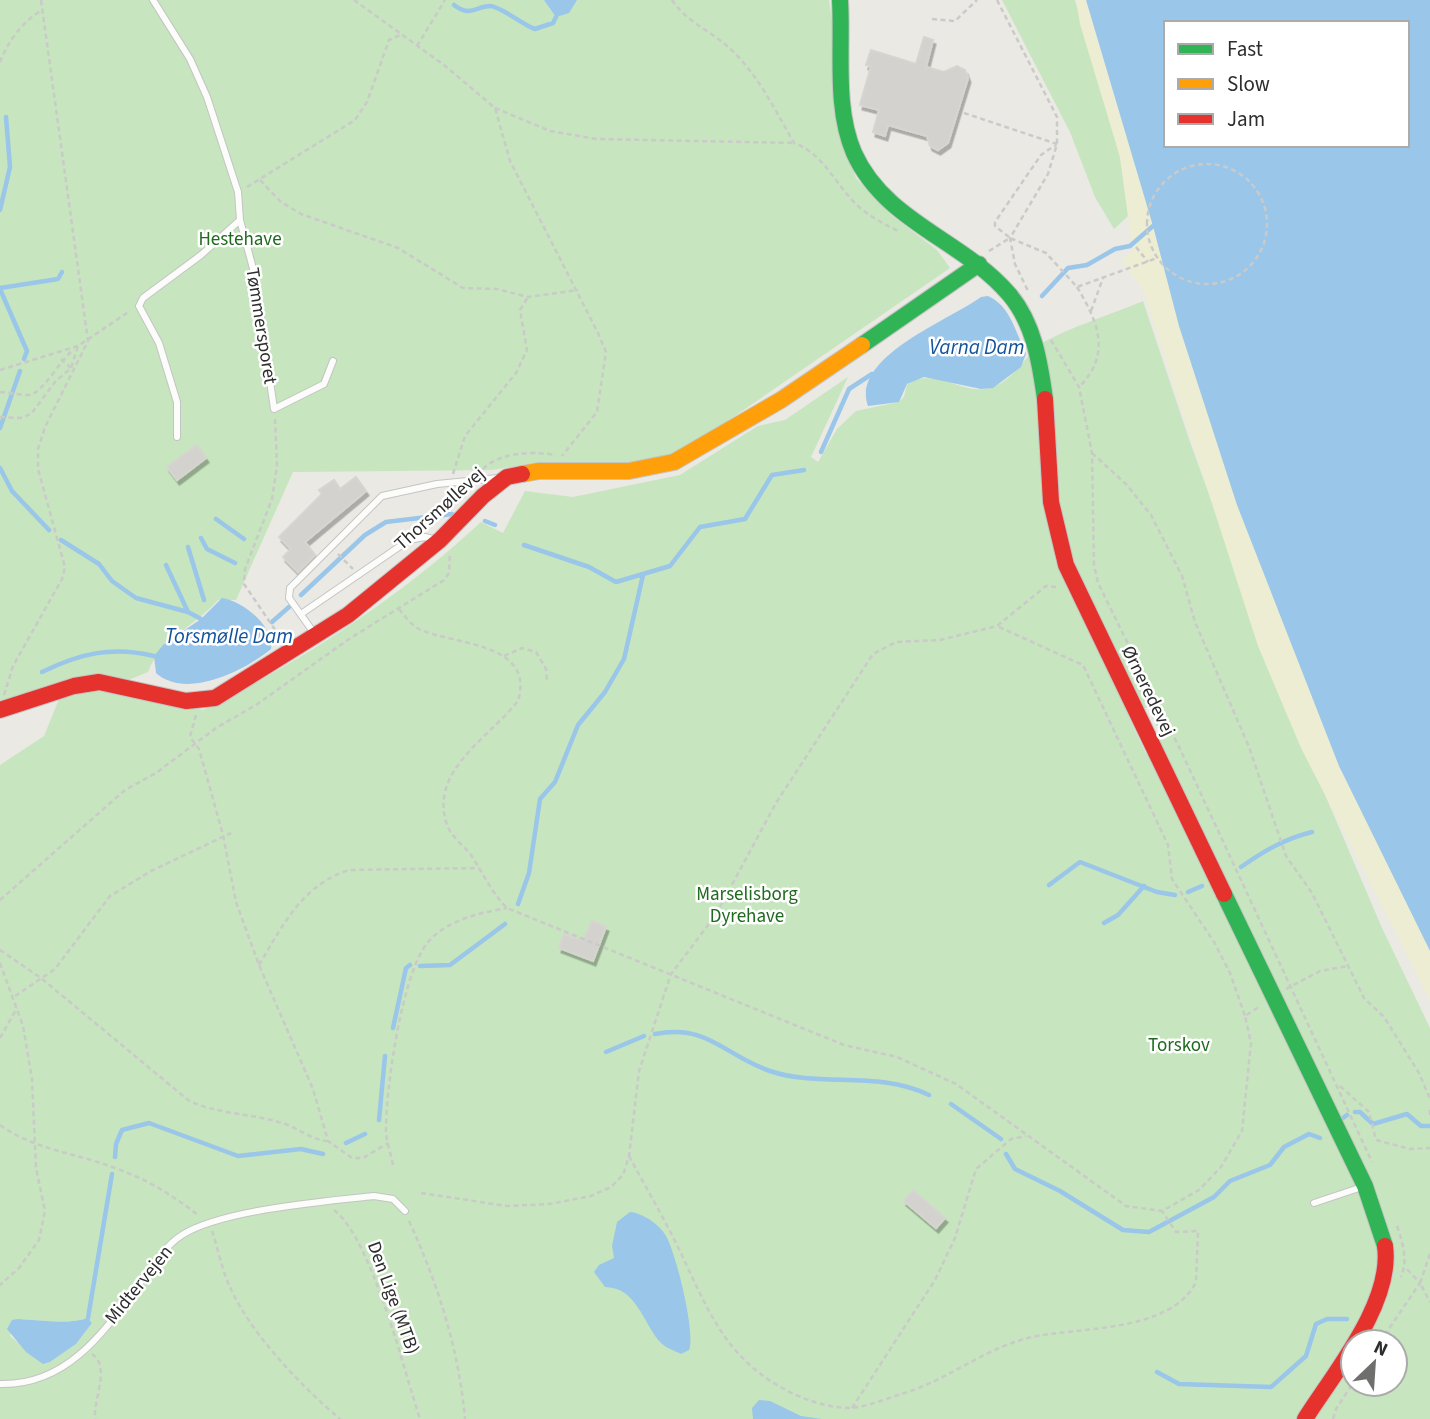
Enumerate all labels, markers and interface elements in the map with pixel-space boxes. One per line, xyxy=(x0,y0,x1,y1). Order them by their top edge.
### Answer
legend xyxy=(1164,21,1409,147)
text: Fast xyxy=(1227,34,1263,64)
text: Slow xyxy=(1227,69,1270,99)
text: Jam xyxy=(1227,104,1265,134)
park label: Hestehave xyxy=(198,226,282,253)
street label: Tømmersporet xyxy=(238,266,284,387)
water label: Varna Dam xyxy=(929,332,1025,362)
street label: Thorsmøllevej xyxy=(389,461,491,557)
water label: Torsmølle Dam xyxy=(165,621,293,651)
street label: Ørneredevej xyxy=(1114,641,1182,741)
park label: Marselisborg Dyrehave xyxy=(696,881,798,930)
park label: Torskov xyxy=(1148,1032,1210,1059)
street label: Den Lige (MTB) xyxy=(360,1238,426,1358)
street label: Midtervejen xyxy=(99,1240,179,1330)
north arrow xyxy=(1339,1328,1409,1398)
text: N xyxy=(1369,1334,1392,1364)

